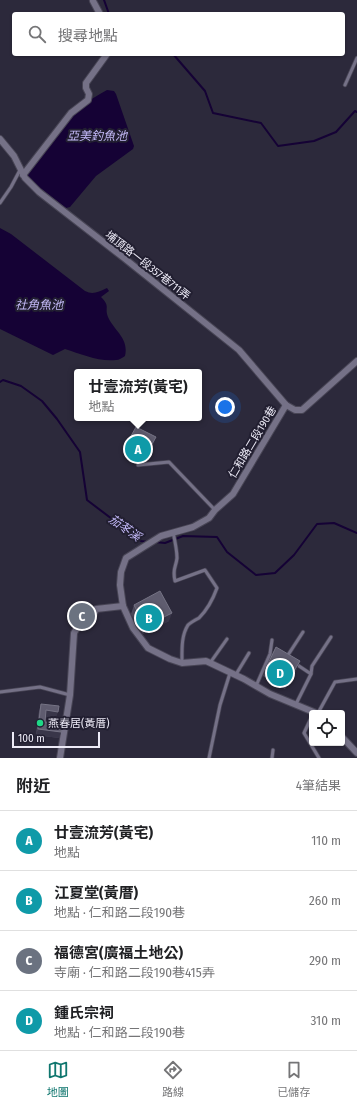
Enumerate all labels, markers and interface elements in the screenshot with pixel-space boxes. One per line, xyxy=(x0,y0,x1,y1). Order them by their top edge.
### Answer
search box xyxy=(12,12,345,56)
icon: search xyxy=(26,23,48,45)
text: 搜尋地點 xyxy=(58,27,118,45)
water label: 亞美釣魚池 xyxy=(67,129,129,143)
street label: 埔頂路一段357巷711弄 xyxy=(103,228,193,303)
water label: 社角魚池 xyxy=(15,298,65,312)
popup xyxy=(74,369,202,421)
text: 廿壹流芳(黃宅) xyxy=(88,378,188,396)
your location xyxy=(215,397,235,417)
text: 地點 xyxy=(88,399,115,414)
street label: 仁和路二段190巷 xyxy=(226,404,279,480)
pin: A xyxy=(125,434,151,464)
water label: 茄苳溪 xyxy=(106,512,145,545)
pin: C xyxy=(69,601,95,631)
pin: B xyxy=(136,603,162,633)
pin: D xyxy=(267,658,293,688)
map controls xyxy=(309,710,345,746)
button: locate xyxy=(309,710,345,746)
place label: 燕春居(黃厝) xyxy=(48,717,110,730)
marker: 燕春居(黃厝) xyxy=(35,718,45,728)
scale bar xyxy=(12,730,100,749)
text: 100 m xyxy=(18,732,45,745)
text: 附近 xyxy=(16,776,50,797)
text: 4筆結果 xyxy=(296,778,341,793)
text: 廿壹流芳(黃宅) xyxy=(54,824,153,842)
text: A xyxy=(25,833,33,848)
text: 110 m xyxy=(311,833,341,848)
text: 地點 xyxy=(54,845,80,860)
text: 江夏堂(黃厝) xyxy=(54,884,138,902)
text: B xyxy=(25,893,33,908)
text: 260 m xyxy=(309,893,341,908)
text: 地點 · 仁和路二段190巷 xyxy=(54,905,185,920)
text: 福德宮(廣福土地公) xyxy=(54,944,183,962)
text: C xyxy=(26,953,32,968)
text: 290 m xyxy=(309,953,341,968)
text: 寺廟 · 仁和路二段190巷415弄 xyxy=(54,965,215,980)
text: 鍾氏宗祠 xyxy=(54,1004,114,1022)
text: D xyxy=(25,1013,33,1028)
text: 310 m xyxy=(311,1013,341,1028)
text: 地點 · 仁和路二段190巷 xyxy=(54,1025,185,1040)
tab: 地圖 xyxy=(47,1059,69,1099)
tab: 路線 xyxy=(162,1059,184,1099)
tab: 已儲存 xyxy=(277,1059,310,1099)

